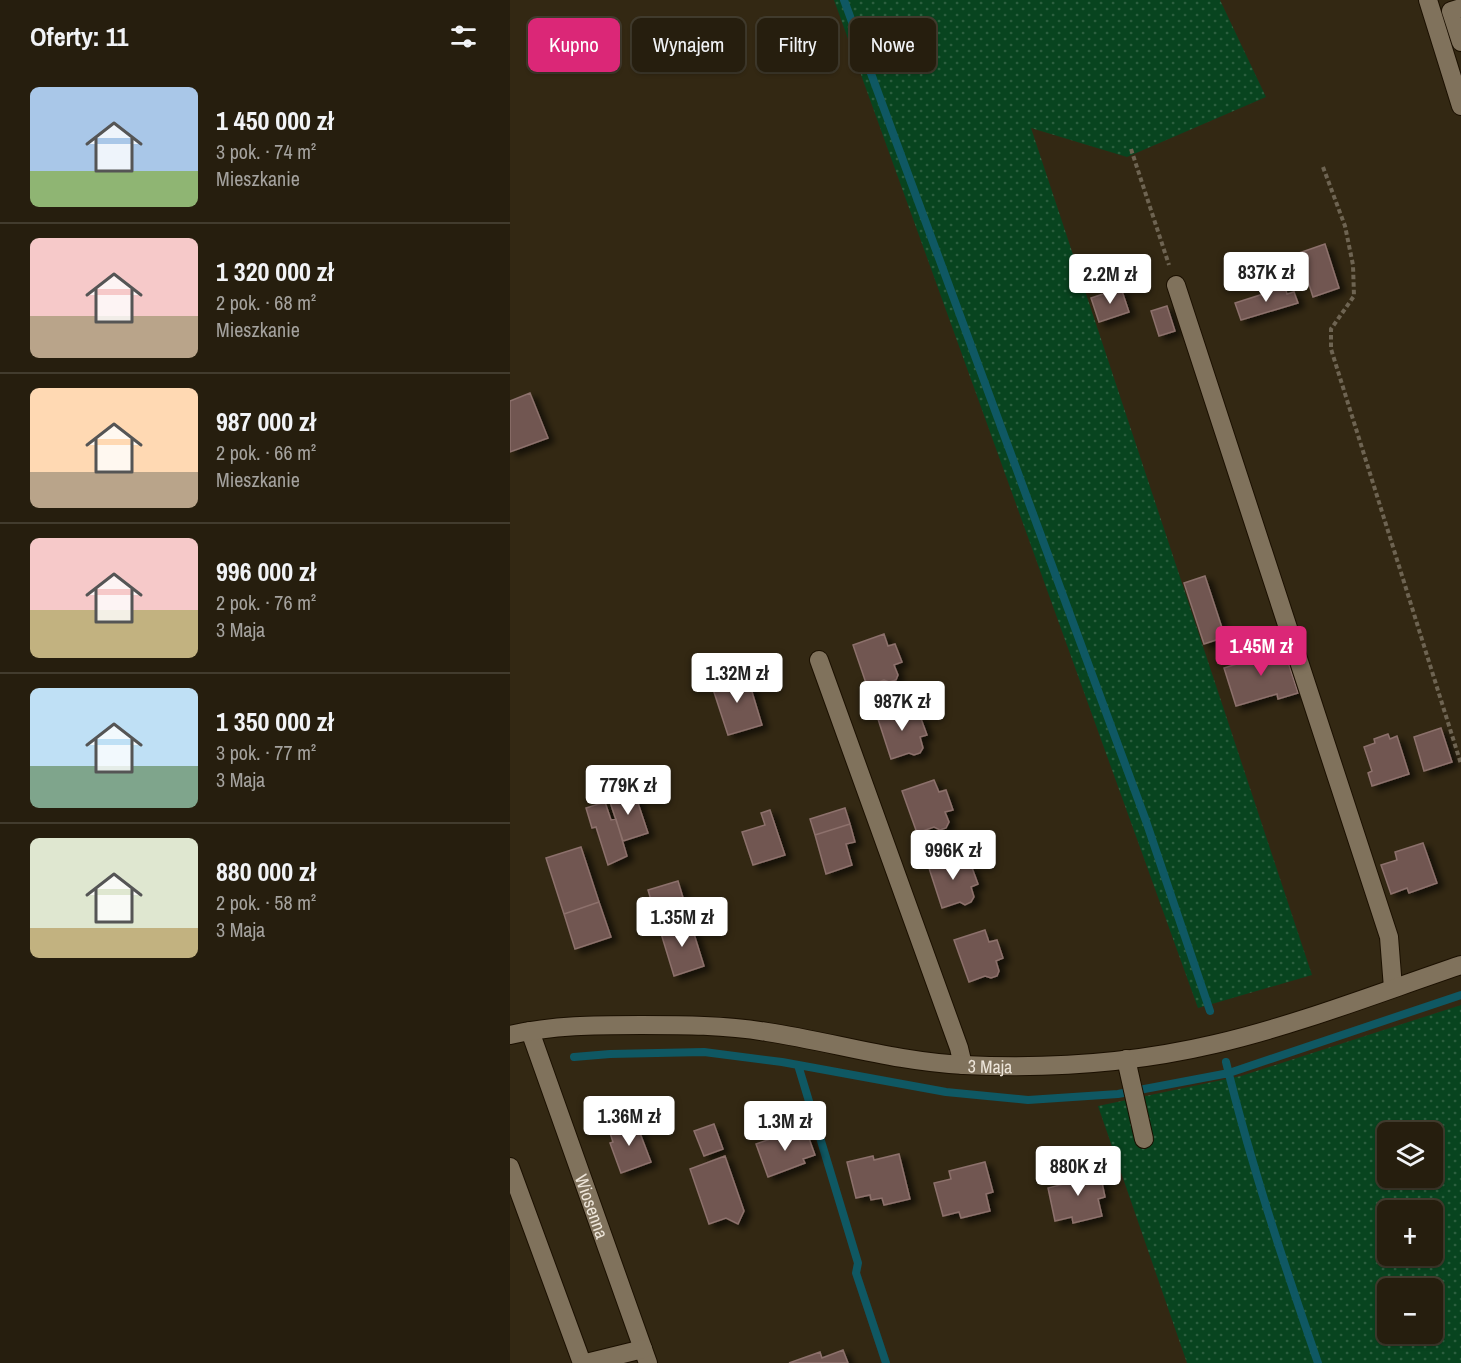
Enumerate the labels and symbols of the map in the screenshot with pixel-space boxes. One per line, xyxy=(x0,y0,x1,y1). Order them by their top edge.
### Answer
pin: 837K zł xyxy=(1211,252,1321,303)
pin: 2.2M zł xyxy=(1055,254,1165,305)
pin: 1.45M zł xyxy=(1199,626,1323,677)
pin: 1.32M zł xyxy=(675,653,799,704)
pin: 987K zł xyxy=(847,681,957,732)
pin: 779K zł xyxy=(573,765,683,816)
pin: 996K zł xyxy=(898,830,1008,881)
pin: 1.35M zł xyxy=(620,897,744,948)
street label: 3 Maja xyxy=(967,1053,1012,1079)
pin: 1.36M zł xyxy=(567,1096,691,1147)
pin: 1.3M zł xyxy=(730,1101,840,1152)
pin: 880K zł xyxy=(1023,1146,1133,1197)
street label: Wiosenna xyxy=(569,1171,615,1242)

